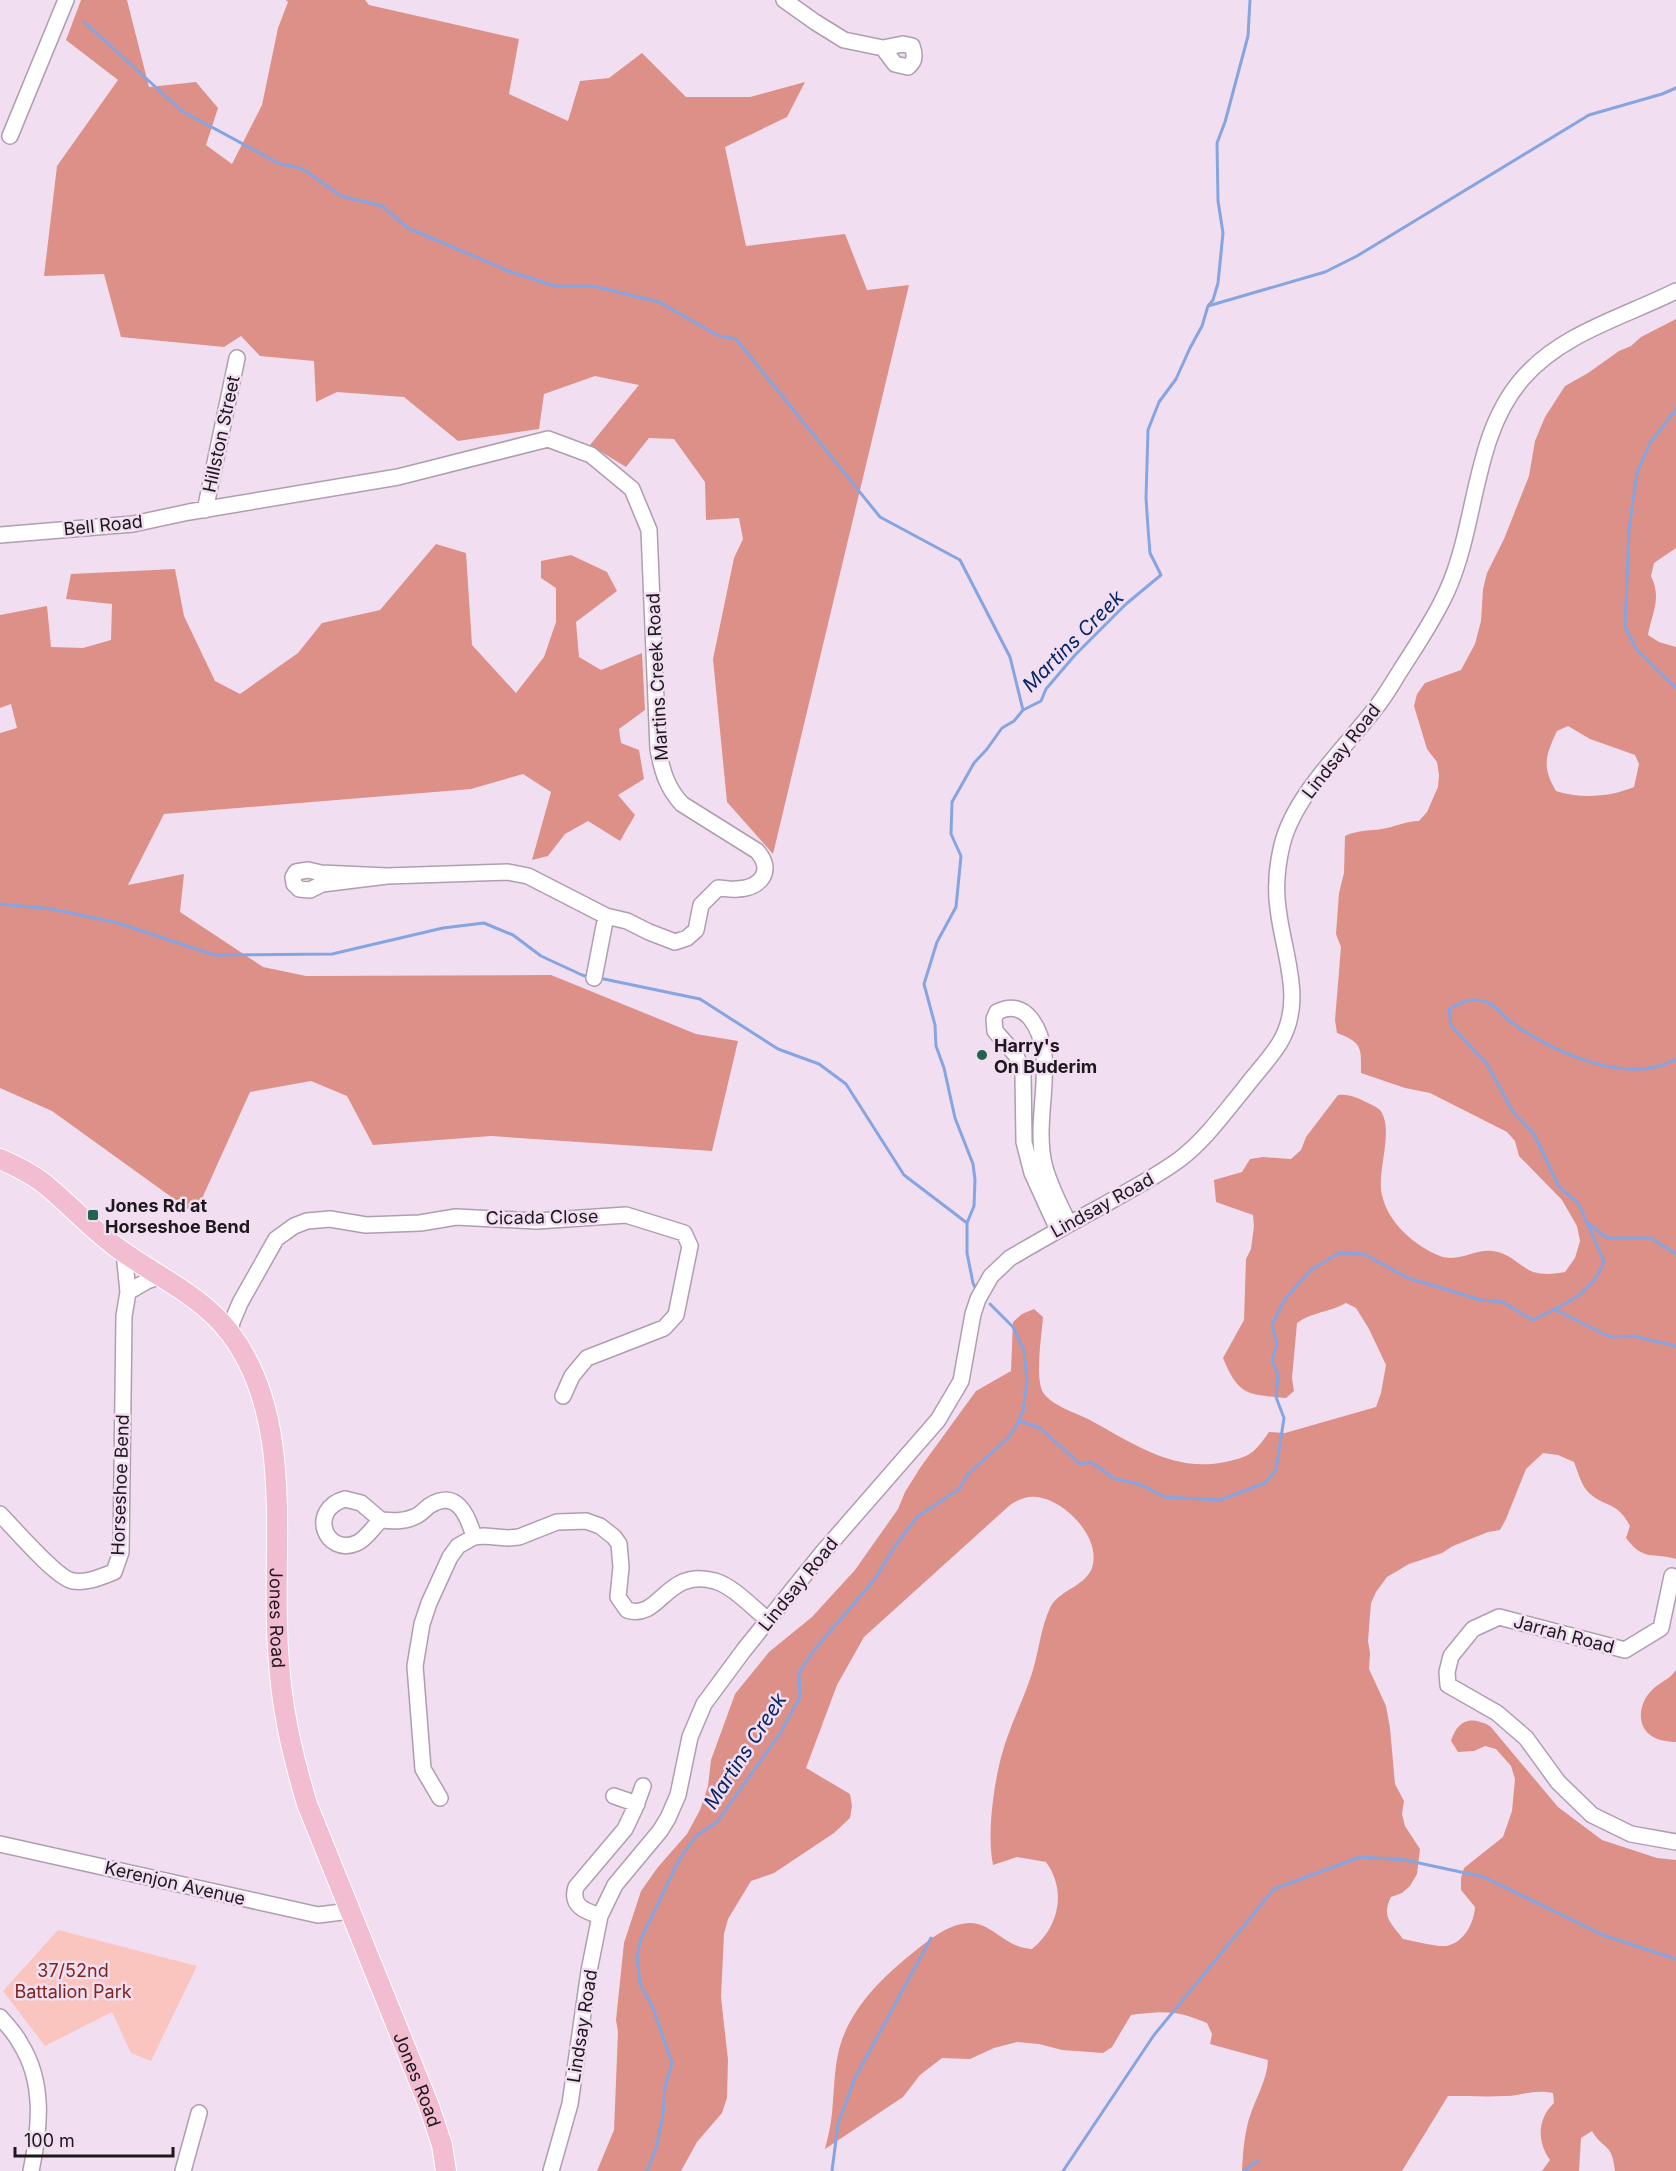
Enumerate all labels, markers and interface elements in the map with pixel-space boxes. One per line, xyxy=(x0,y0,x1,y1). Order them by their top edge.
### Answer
street label: Hillston Street xyxy=(198,374,244,494)
street label: Bell Road xyxy=(62,510,144,540)
water label: Martins Creek xyxy=(1017,585,1129,697)
street label: Martins Creek Road xyxy=(642,593,672,761)
street label: Lindsay Road xyxy=(1298,700,1384,802)
place label: Harry's On Buderim xyxy=(994,1035,1097,1077)
marker: Harry's On Buderim xyxy=(975,1048,989,1062)
street label: Lindsay Road xyxy=(1047,1168,1157,1242)
place label: Jones Rd at Horseshoe Bend xyxy=(105,1195,250,1237)
street label: Cicada Close xyxy=(486,1206,598,1228)
marker: Jones Rd at Horseshoe Bend xyxy=(86,1208,100,1222)
street label: Horseshoe Bend xyxy=(107,1414,133,1556)
street label: Lindsay Road xyxy=(754,1533,842,1635)
street label: Jones Road xyxy=(266,1568,290,1669)
street label: Jarrah Road xyxy=(1511,1610,1617,1658)
water label: Martins Creek xyxy=(699,1688,792,1813)
street label: Kerenjon Avenue xyxy=(103,1857,247,1909)
park label: 37/52nd Battalion Park xyxy=(14,1960,132,2002)
street label: Lindsay Road xyxy=(563,1968,601,2084)
street label: Jones Road xyxy=(390,2029,446,2129)
scale bar xyxy=(15,2120,172,2158)
text: 100 m xyxy=(24,2130,75,2151)

